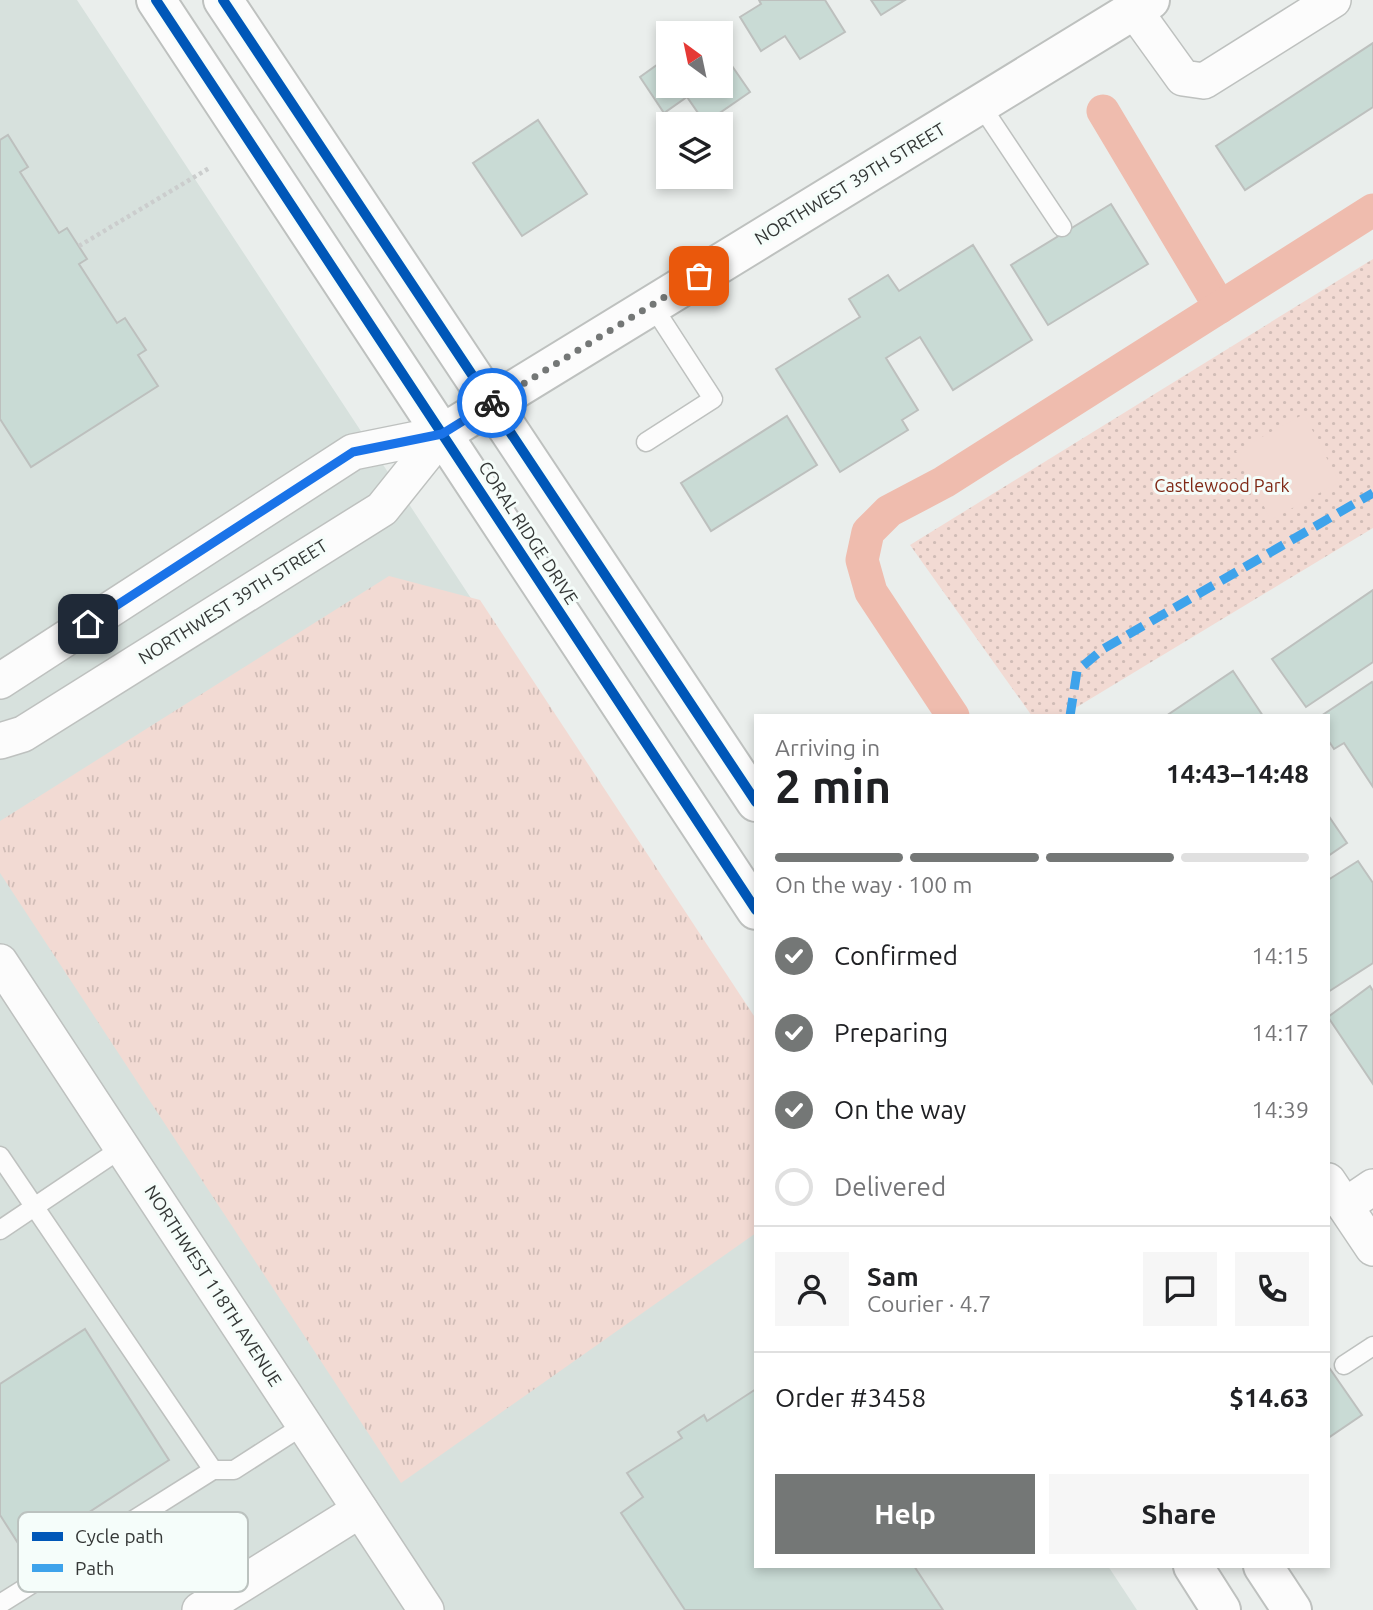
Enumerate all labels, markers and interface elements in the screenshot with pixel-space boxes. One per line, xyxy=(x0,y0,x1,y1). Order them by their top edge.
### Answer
north arrow xyxy=(656,21,733,98)
map controls xyxy=(656,21,733,189)
button: layers xyxy=(656,112,733,189)
street label: NORTHWEST 39TH STREET xyxy=(751,118,948,248)
pin xyxy=(669,246,729,306)
icon: bag xyxy=(680,257,718,295)
courier xyxy=(457,368,527,438)
icon: bike xyxy=(473,384,511,422)
street label: CORAL RIDGE DRIVE xyxy=(475,457,583,608)
park label: Castlewood Park xyxy=(1154,475,1290,495)
street label: NORTHWEST 39TH STREET xyxy=(134,535,330,668)
pin xyxy=(58,594,118,654)
icon: home xyxy=(69,605,107,643)
text: Arriving in xyxy=(775,735,880,760)
text: 14:43–14:48 xyxy=(1166,759,1309,788)
text: 2 min xyxy=(775,760,891,812)
text: On the way · 100 m xyxy=(775,872,972,897)
icon: check xyxy=(775,937,813,975)
text: Confirmed xyxy=(834,941,958,970)
text: 14:15 xyxy=(1251,943,1309,968)
icon: check xyxy=(775,1014,813,1052)
text: Preparing xyxy=(834,1018,948,1047)
text: 14:17 xyxy=(1251,1020,1309,1045)
icon: check xyxy=(775,1091,813,1129)
text: On the way xyxy=(834,1095,966,1124)
text: 14:39 xyxy=(1251,1097,1309,1122)
text: Delivered xyxy=(834,1172,946,1201)
street label: NORTHWEST 118TH AVENUE xyxy=(141,1181,286,1390)
button: person xyxy=(775,1252,849,1326)
button: chat xyxy=(1143,1252,1217,1326)
button: phone xyxy=(1235,1252,1309,1326)
text: Sam xyxy=(867,1262,919,1291)
text: Courier · 4.7 xyxy=(867,1291,991,1316)
text: Order #3458 xyxy=(775,1383,926,1412)
text: $14.63 xyxy=(1229,1383,1309,1412)
button: Help xyxy=(775,1474,1035,1554)
button: Share xyxy=(1049,1474,1309,1554)
legend xyxy=(18,1512,248,1592)
text: Cycle path xyxy=(75,1525,164,1547)
text: Path xyxy=(75,1557,114,1579)

